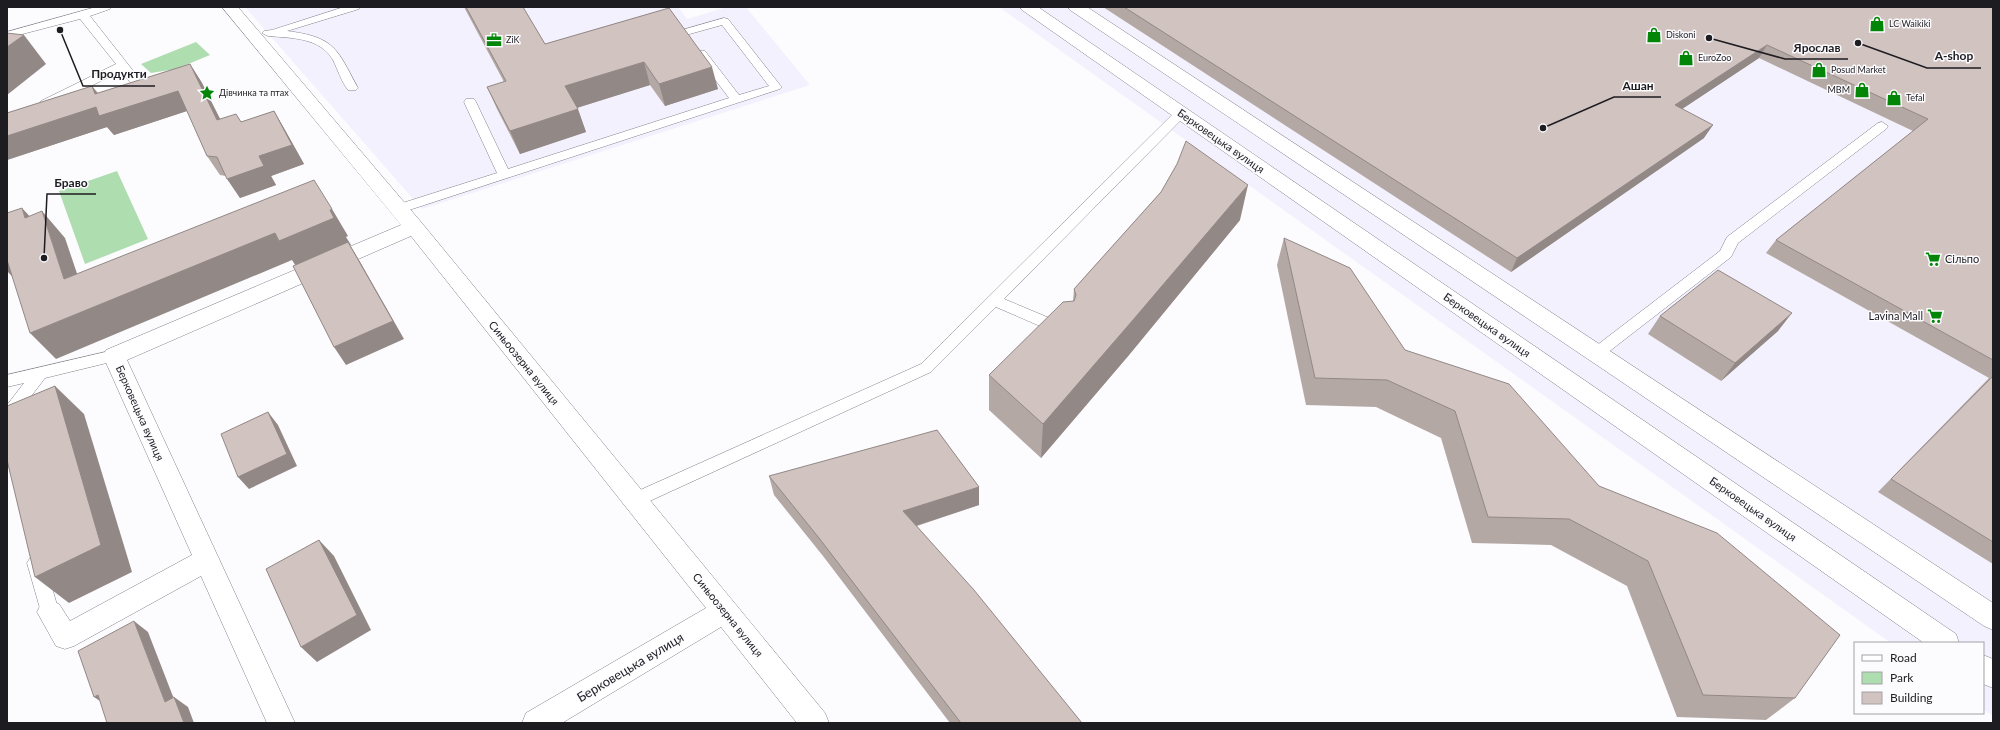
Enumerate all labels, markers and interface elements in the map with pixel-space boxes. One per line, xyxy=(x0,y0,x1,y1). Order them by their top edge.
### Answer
shop icon: LC Waikiki xyxy=(1868,15,1886,33)
place label: LC Waikiki xyxy=(1889,18,1930,29)
shop icon: Diskoni xyxy=(1645,26,1663,44)
place label: Diskoni xyxy=(1666,29,1695,40)
office icon: ZiK xyxy=(485,31,503,49)
place label: ZiK xyxy=(506,34,519,45)
callout: Ярослав xyxy=(1785,35,1848,59)
text: Ярослав xyxy=(1793,40,1840,55)
callout: A-shop xyxy=(1927,44,1981,68)
text: A-shop xyxy=(1934,48,1973,63)
shop icon: EuroZoo xyxy=(1677,49,1695,67)
place label: EuroZoo xyxy=(1698,52,1731,63)
shop icon: Posud Market xyxy=(1810,61,1828,79)
callout: Продукти xyxy=(83,62,155,86)
place label: Posud Market xyxy=(1831,64,1887,75)
text: Продукти xyxy=(91,66,147,81)
callout: Ашан xyxy=(1614,73,1661,97)
text: Ашан xyxy=(1621,78,1654,93)
shop icon: MBM xyxy=(1853,81,1871,99)
place icon: Дівчинка та птах xyxy=(198,84,216,102)
place label: MBM xyxy=(1827,84,1850,95)
place label: Дівчинка та птах xyxy=(219,87,289,98)
shop icon: Tefal xyxy=(1885,89,1903,107)
place label: Tefal xyxy=(1906,92,1925,103)
street label: Берковецька вулиця xyxy=(1175,106,1267,175)
callout: Браво xyxy=(47,170,96,194)
text: Браво xyxy=(54,175,88,190)
supermarket icon: Сільпо xyxy=(1924,250,1942,268)
place label: Сільпо xyxy=(1945,252,1979,265)
street label: Берковецька вулиця xyxy=(1441,290,1533,359)
supermarket icon: Lavina Mall xyxy=(1926,307,1944,325)
place label: Lavina Mall xyxy=(1869,309,1923,322)
street label: Синьоозерна вулиця xyxy=(487,318,562,407)
street label: Берковецька вулиця xyxy=(114,363,167,462)
street label: Берковецька вулиця xyxy=(1707,474,1799,543)
street label: Синьоозерна вулиця xyxy=(691,570,766,659)
street label: Берковецька вулиця xyxy=(574,629,686,705)
legend xyxy=(1854,642,1984,714)
text: Road xyxy=(1890,650,1917,665)
text: Park xyxy=(1890,670,1914,685)
text: Building xyxy=(1890,690,1933,705)

